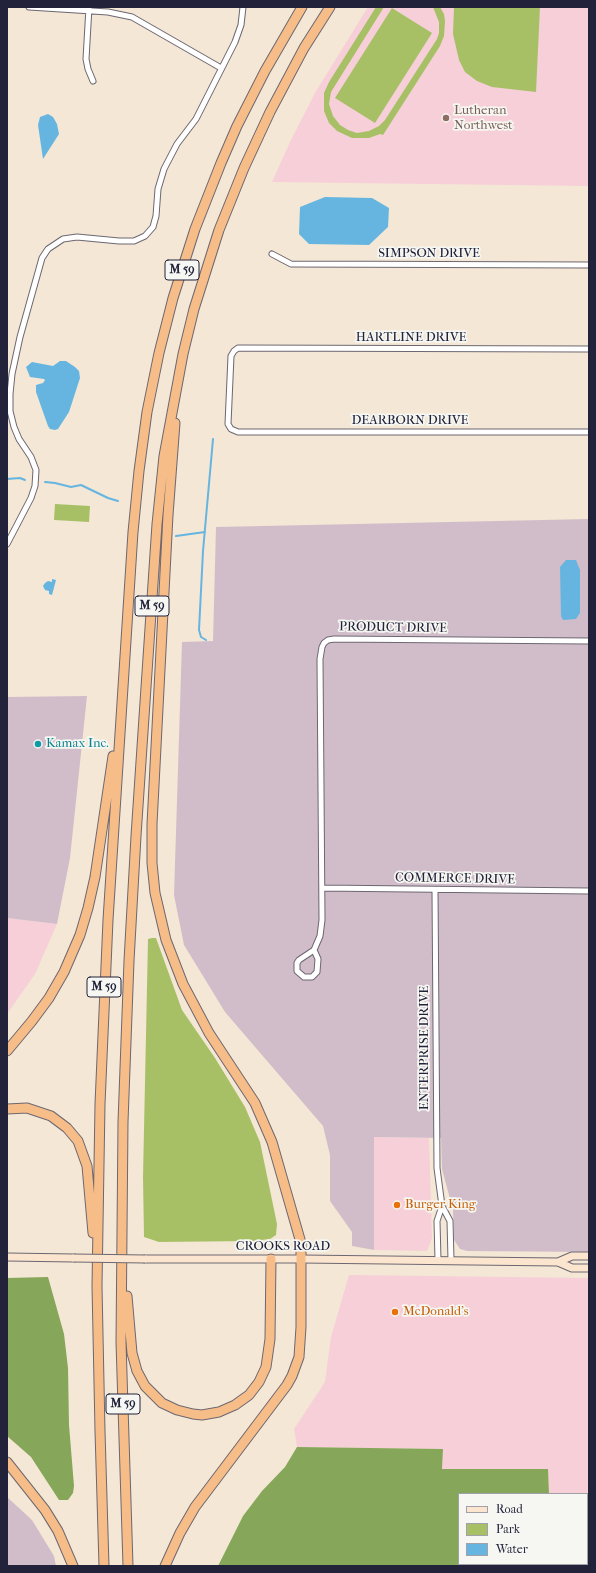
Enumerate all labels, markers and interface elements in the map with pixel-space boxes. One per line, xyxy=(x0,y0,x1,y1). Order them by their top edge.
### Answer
place label: Lutheran Northwest xyxy=(454,103,513,134)
marker: Lutheran Northwest xyxy=(441,113,451,123)
street label: SIMPSON DRIVE xyxy=(378,246,480,262)
road number: M 59 xyxy=(165,260,199,280)
street label: HARTLINE DRIVE xyxy=(356,330,466,346)
street label: DEARBORN DRIVE xyxy=(352,413,468,429)
road number: M 59 xyxy=(135,596,169,616)
street label: PRODUCT DRIVE xyxy=(339,619,447,637)
place label: Kamax Inc. xyxy=(46,736,109,752)
marker: Kamax Inc. xyxy=(33,739,43,749)
street label: COMMERCE DRIVE xyxy=(395,870,515,888)
road number: M 59 xyxy=(87,977,121,997)
street label: ENTERPRISE DRIVE xyxy=(417,986,433,1110)
place label: Burger King xyxy=(405,1197,476,1213)
marker: Burger King xyxy=(392,1200,402,1210)
street label: CROOKS ROAD xyxy=(236,1239,330,1255)
place label: McDonald's xyxy=(403,1304,468,1320)
marker: McDonald's xyxy=(390,1307,400,1317)
road number: M 59 xyxy=(106,1394,140,1414)
legend xyxy=(458,1493,588,1565)
text: Road xyxy=(496,1502,523,1516)
text: Park xyxy=(496,1522,520,1536)
text: Water xyxy=(496,1542,528,1556)

